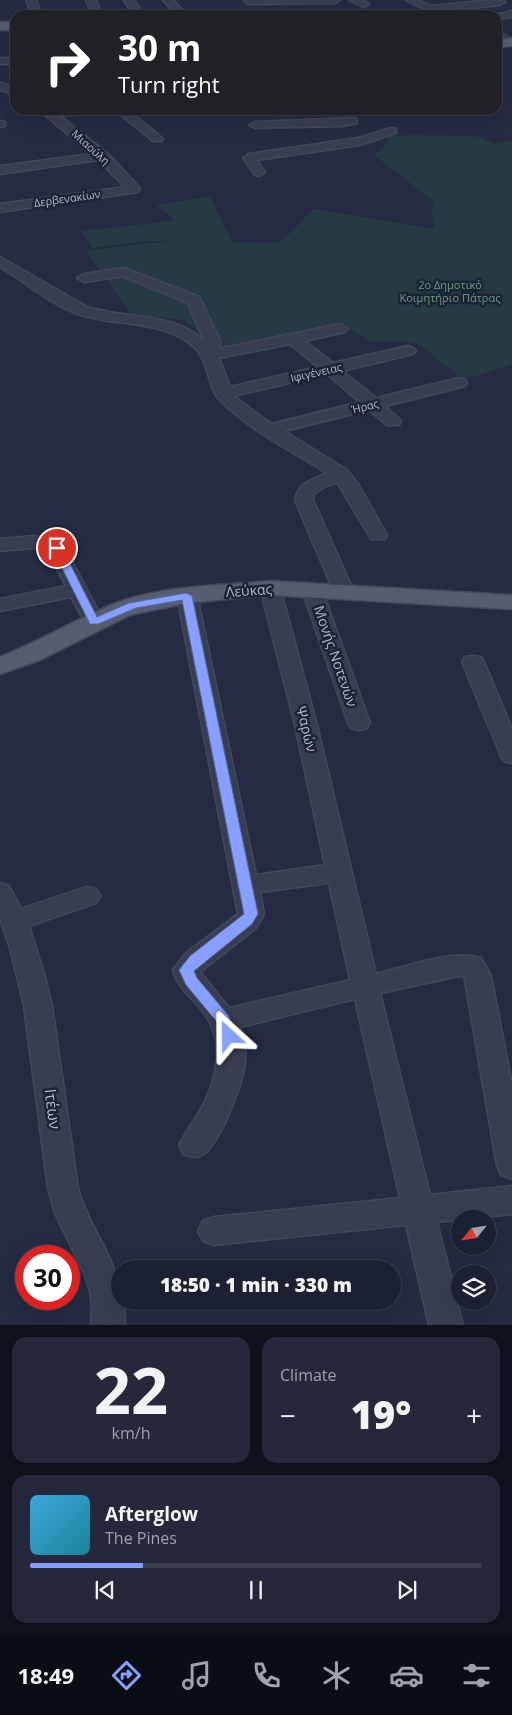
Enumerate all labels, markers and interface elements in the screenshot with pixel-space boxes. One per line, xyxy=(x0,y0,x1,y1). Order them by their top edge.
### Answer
text: 30 m xyxy=(118,24,201,71)
icon: right xyxy=(35,30,100,95)
text: Turn right xyxy=(118,69,220,99)
street label: Μιαούλη xyxy=(69,126,113,168)
street label: Δερβενακίων xyxy=(33,186,101,210)
park label: 2o Δημοτικό Κοιμητήριο Πάτρας xyxy=(400,277,500,305)
street label: Ιφιγένειας xyxy=(289,359,343,385)
street label: Ήρας xyxy=(349,395,380,417)
pin xyxy=(36,527,78,569)
icon: arrive xyxy=(43,534,71,562)
street label: Λεύκας xyxy=(225,579,273,601)
street label: Μονής Νοτενών xyxy=(310,603,362,709)
street label: Ψαρών xyxy=(292,704,322,754)
position arrow xyxy=(202,1009,254,1061)
street label: Ιτέων xyxy=(40,1087,66,1131)
north arrow xyxy=(451,1210,496,1255)
map controls xyxy=(451,1210,496,1310)
speed limit sign: 30 xyxy=(15,1245,80,1310)
button: layers xyxy=(451,1265,496,1310)
text: 18:50 · 1 min · 330 m xyxy=(160,1272,352,1298)
text: 22 xyxy=(94,1345,168,1433)
text: Climate xyxy=(280,1364,337,1386)
text: 19° xyxy=(351,1388,411,1440)
text: − xyxy=(280,1396,296,1434)
text: + xyxy=(466,1396,482,1434)
text: km/h xyxy=(112,1422,150,1444)
text: Afterglow xyxy=(105,1501,198,1527)
text: The Pines xyxy=(105,1527,177,1549)
icon: previous xyxy=(91,1576,119,1604)
icon: pause xyxy=(242,1576,270,1604)
icon: next xyxy=(393,1576,421,1604)
icon: directions xyxy=(109,1658,144,1693)
icon: music xyxy=(179,1658,214,1693)
icon: phone xyxy=(249,1658,284,1693)
icon: climate xyxy=(319,1658,354,1693)
icon: car xyxy=(389,1658,424,1693)
icon: filters xyxy=(459,1658,494,1693)
text: 18:49 xyxy=(18,1660,74,1690)

